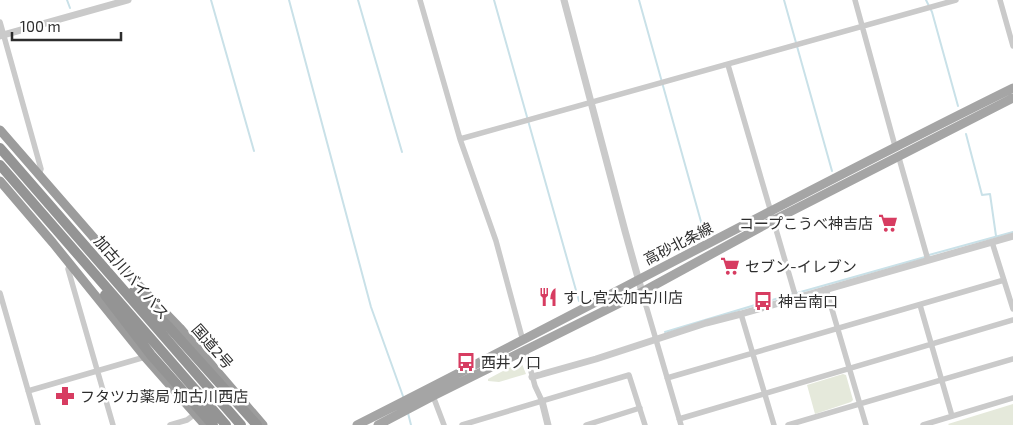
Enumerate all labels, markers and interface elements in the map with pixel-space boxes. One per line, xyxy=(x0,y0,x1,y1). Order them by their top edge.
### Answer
scale bar xyxy=(12,10,121,42)
text: 100 m xyxy=(20,17,61,35)
supermarket icon: コープこうべ神吉店 xyxy=(877,212,899,234)
place label: コープこうべ神吉店 xyxy=(739,214,873,232)
street label: 高砂北条線 xyxy=(640,218,716,268)
street label: 加古川バイパス xyxy=(91,232,173,322)
supermarket icon: セブン-イレブン xyxy=(719,255,741,277)
place label: セブン-イレブン xyxy=(745,257,857,275)
restaurant icon: すし官太加古川店 xyxy=(537,286,559,308)
place label: すし官太加古川店 xyxy=(563,288,683,306)
bus stop icon: 神吉南口 xyxy=(752,290,774,312)
place label: 神吉南口 xyxy=(778,292,838,310)
street label: 国道2号 xyxy=(189,320,237,372)
bus stop icon: 西井ノ口 xyxy=(455,351,477,373)
place label: 西井ノ口 xyxy=(481,353,541,371)
pharmacy icon: フタツカ薬局 加古川西店 xyxy=(54,385,76,407)
place label: フタツカ薬局 加古川西店 xyxy=(80,387,248,405)

